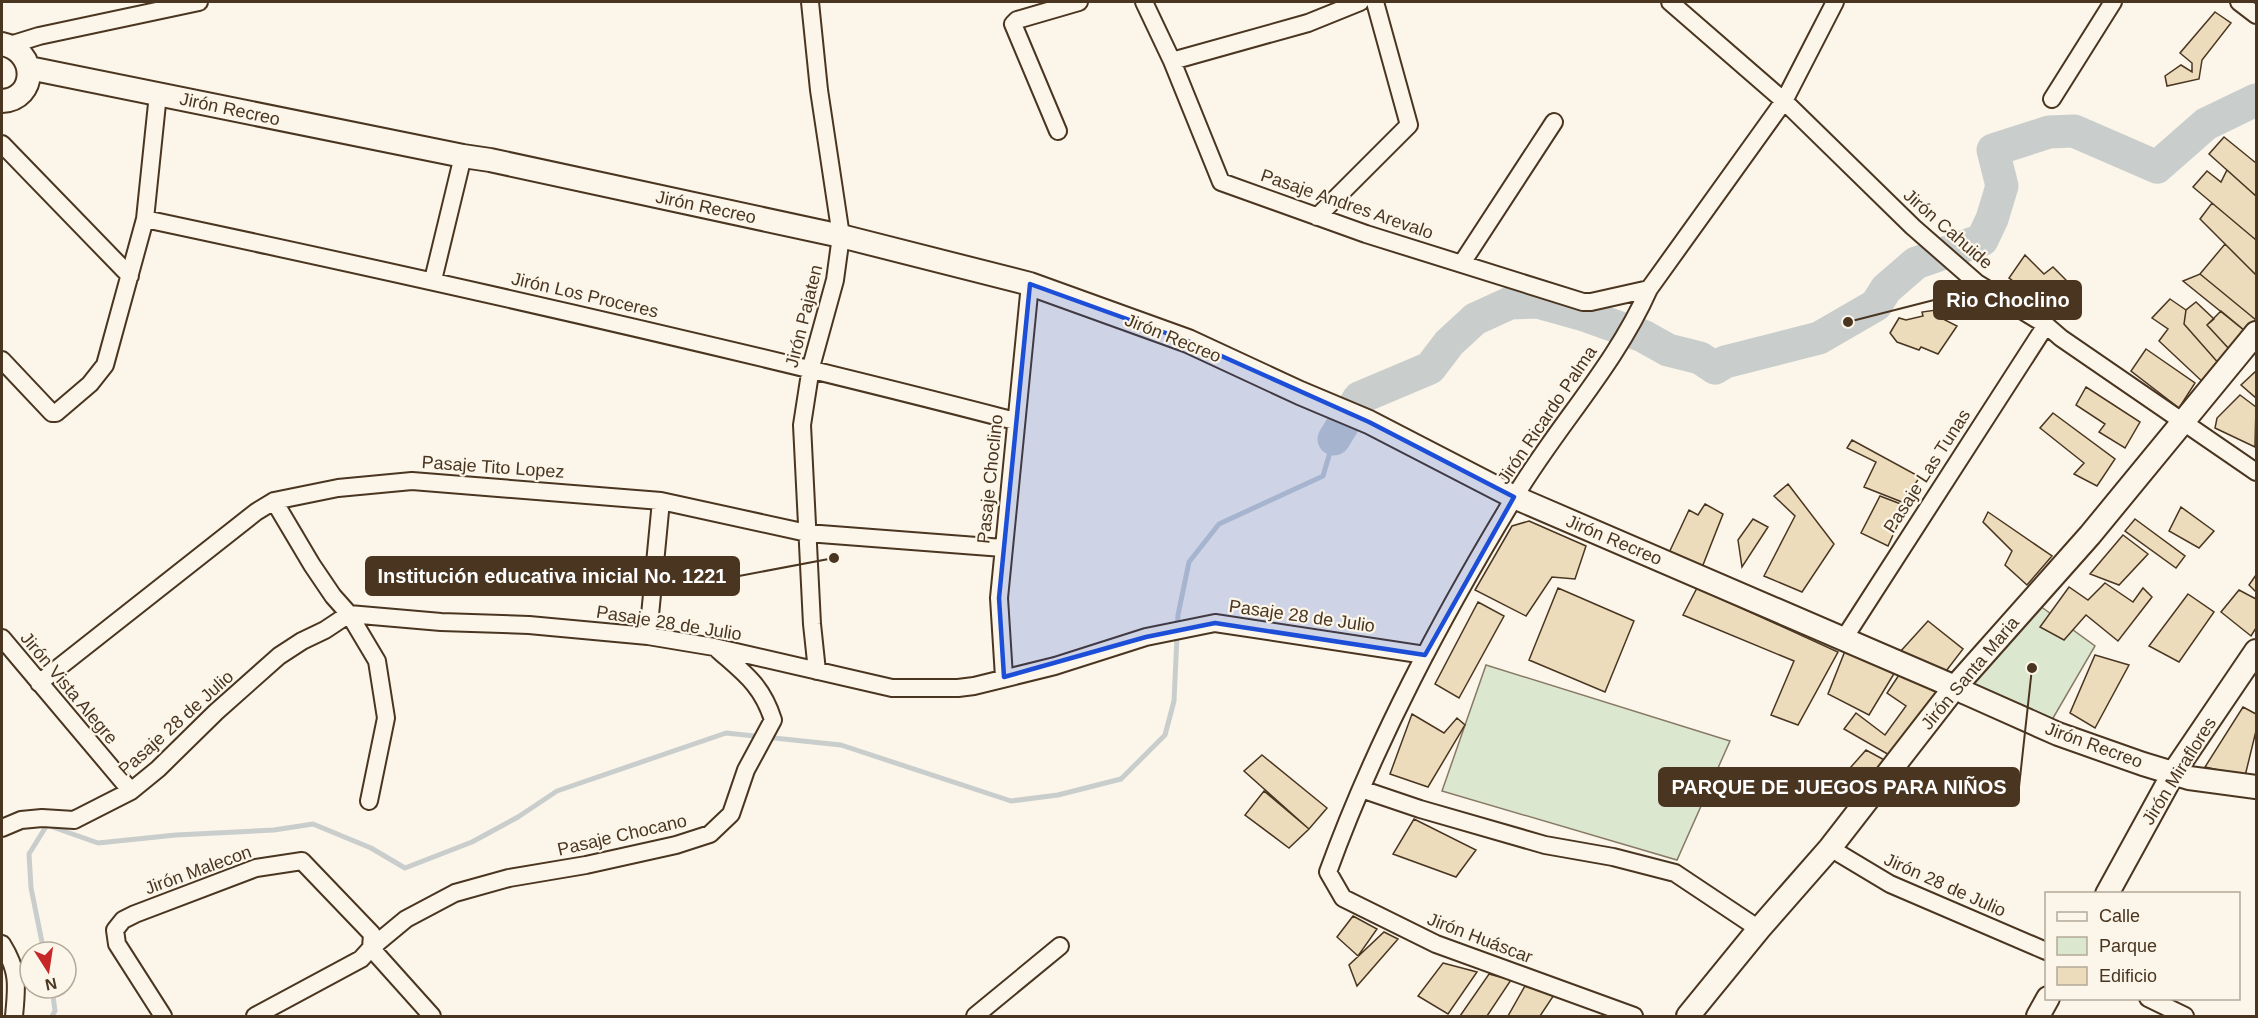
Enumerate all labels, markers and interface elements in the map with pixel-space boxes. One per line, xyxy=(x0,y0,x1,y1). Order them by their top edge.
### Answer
street label: Jirón Recreo xyxy=(178,89,282,129)
street label: Pasaje Andres Arevalo xyxy=(1258,165,1436,243)
street label: Jirón Cahuide xyxy=(1900,185,1996,273)
street label: Jirón Recreo xyxy=(654,187,758,227)
street label: Jirón Pajaten xyxy=(782,263,826,369)
street label: Jirón Los Proceres xyxy=(510,268,660,322)
callout: Rio Choclino xyxy=(1934,281,2081,319)
text: Rio Choclino xyxy=(1946,289,2070,311)
street label: Jirón Recreo xyxy=(1122,310,1224,366)
street label: Jirón Ricardo Palma xyxy=(1493,341,1601,488)
street label: Pasaje Las Tunas xyxy=(1880,406,1974,536)
street label: Pasaje Choclino xyxy=(973,413,1007,545)
street label: Pasaje Tito Lopez xyxy=(421,452,565,482)
street label: Jirón Recreo xyxy=(1563,511,1665,569)
callout: Institución educativa inicial No. 1221 xyxy=(366,557,739,595)
text: Institución educativa inicial No. 1221 xyxy=(378,565,727,587)
street label: Pasaje 28 de Julio xyxy=(1228,596,1376,636)
street label: Pasaje 28 de Julio xyxy=(595,602,743,644)
street label: Jirón Santa Maria xyxy=(1917,612,2024,733)
street label: Jirón Vista Alegre xyxy=(16,628,122,748)
street label: Pasaje 28 de Julio xyxy=(115,666,237,780)
street label: Jirón Miraflores xyxy=(2138,714,2220,828)
street label: Jirón Recreo xyxy=(2043,718,2145,772)
callout: PARQUE DE JUEGOS PARA NIÑOS xyxy=(1659,768,2019,806)
text: PARQUE DE JUEGOS PARA NIÑOS xyxy=(1671,776,2007,798)
street label: Pasaje Chocano xyxy=(555,810,689,860)
street label: Jirón Malecon xyxy=(142,841,254,899)
street label: Jirón 28 de Julio xyxy=(1881,849,2009,921)
legend xyxy=(2045,892,2240,1000)
text: Calle xyxy=(2099,906,2140,926)
street label: Jirón Huáscar xyxy=(1425,909,1535,967)
text: Parque xyxy=(2099,936,2157,956)
north arrow xyxy=(18,940,78,1000)
text: Edificio xyxy=(2099,966,2157,986)
text: N xyxy=(44,975,58,994)

